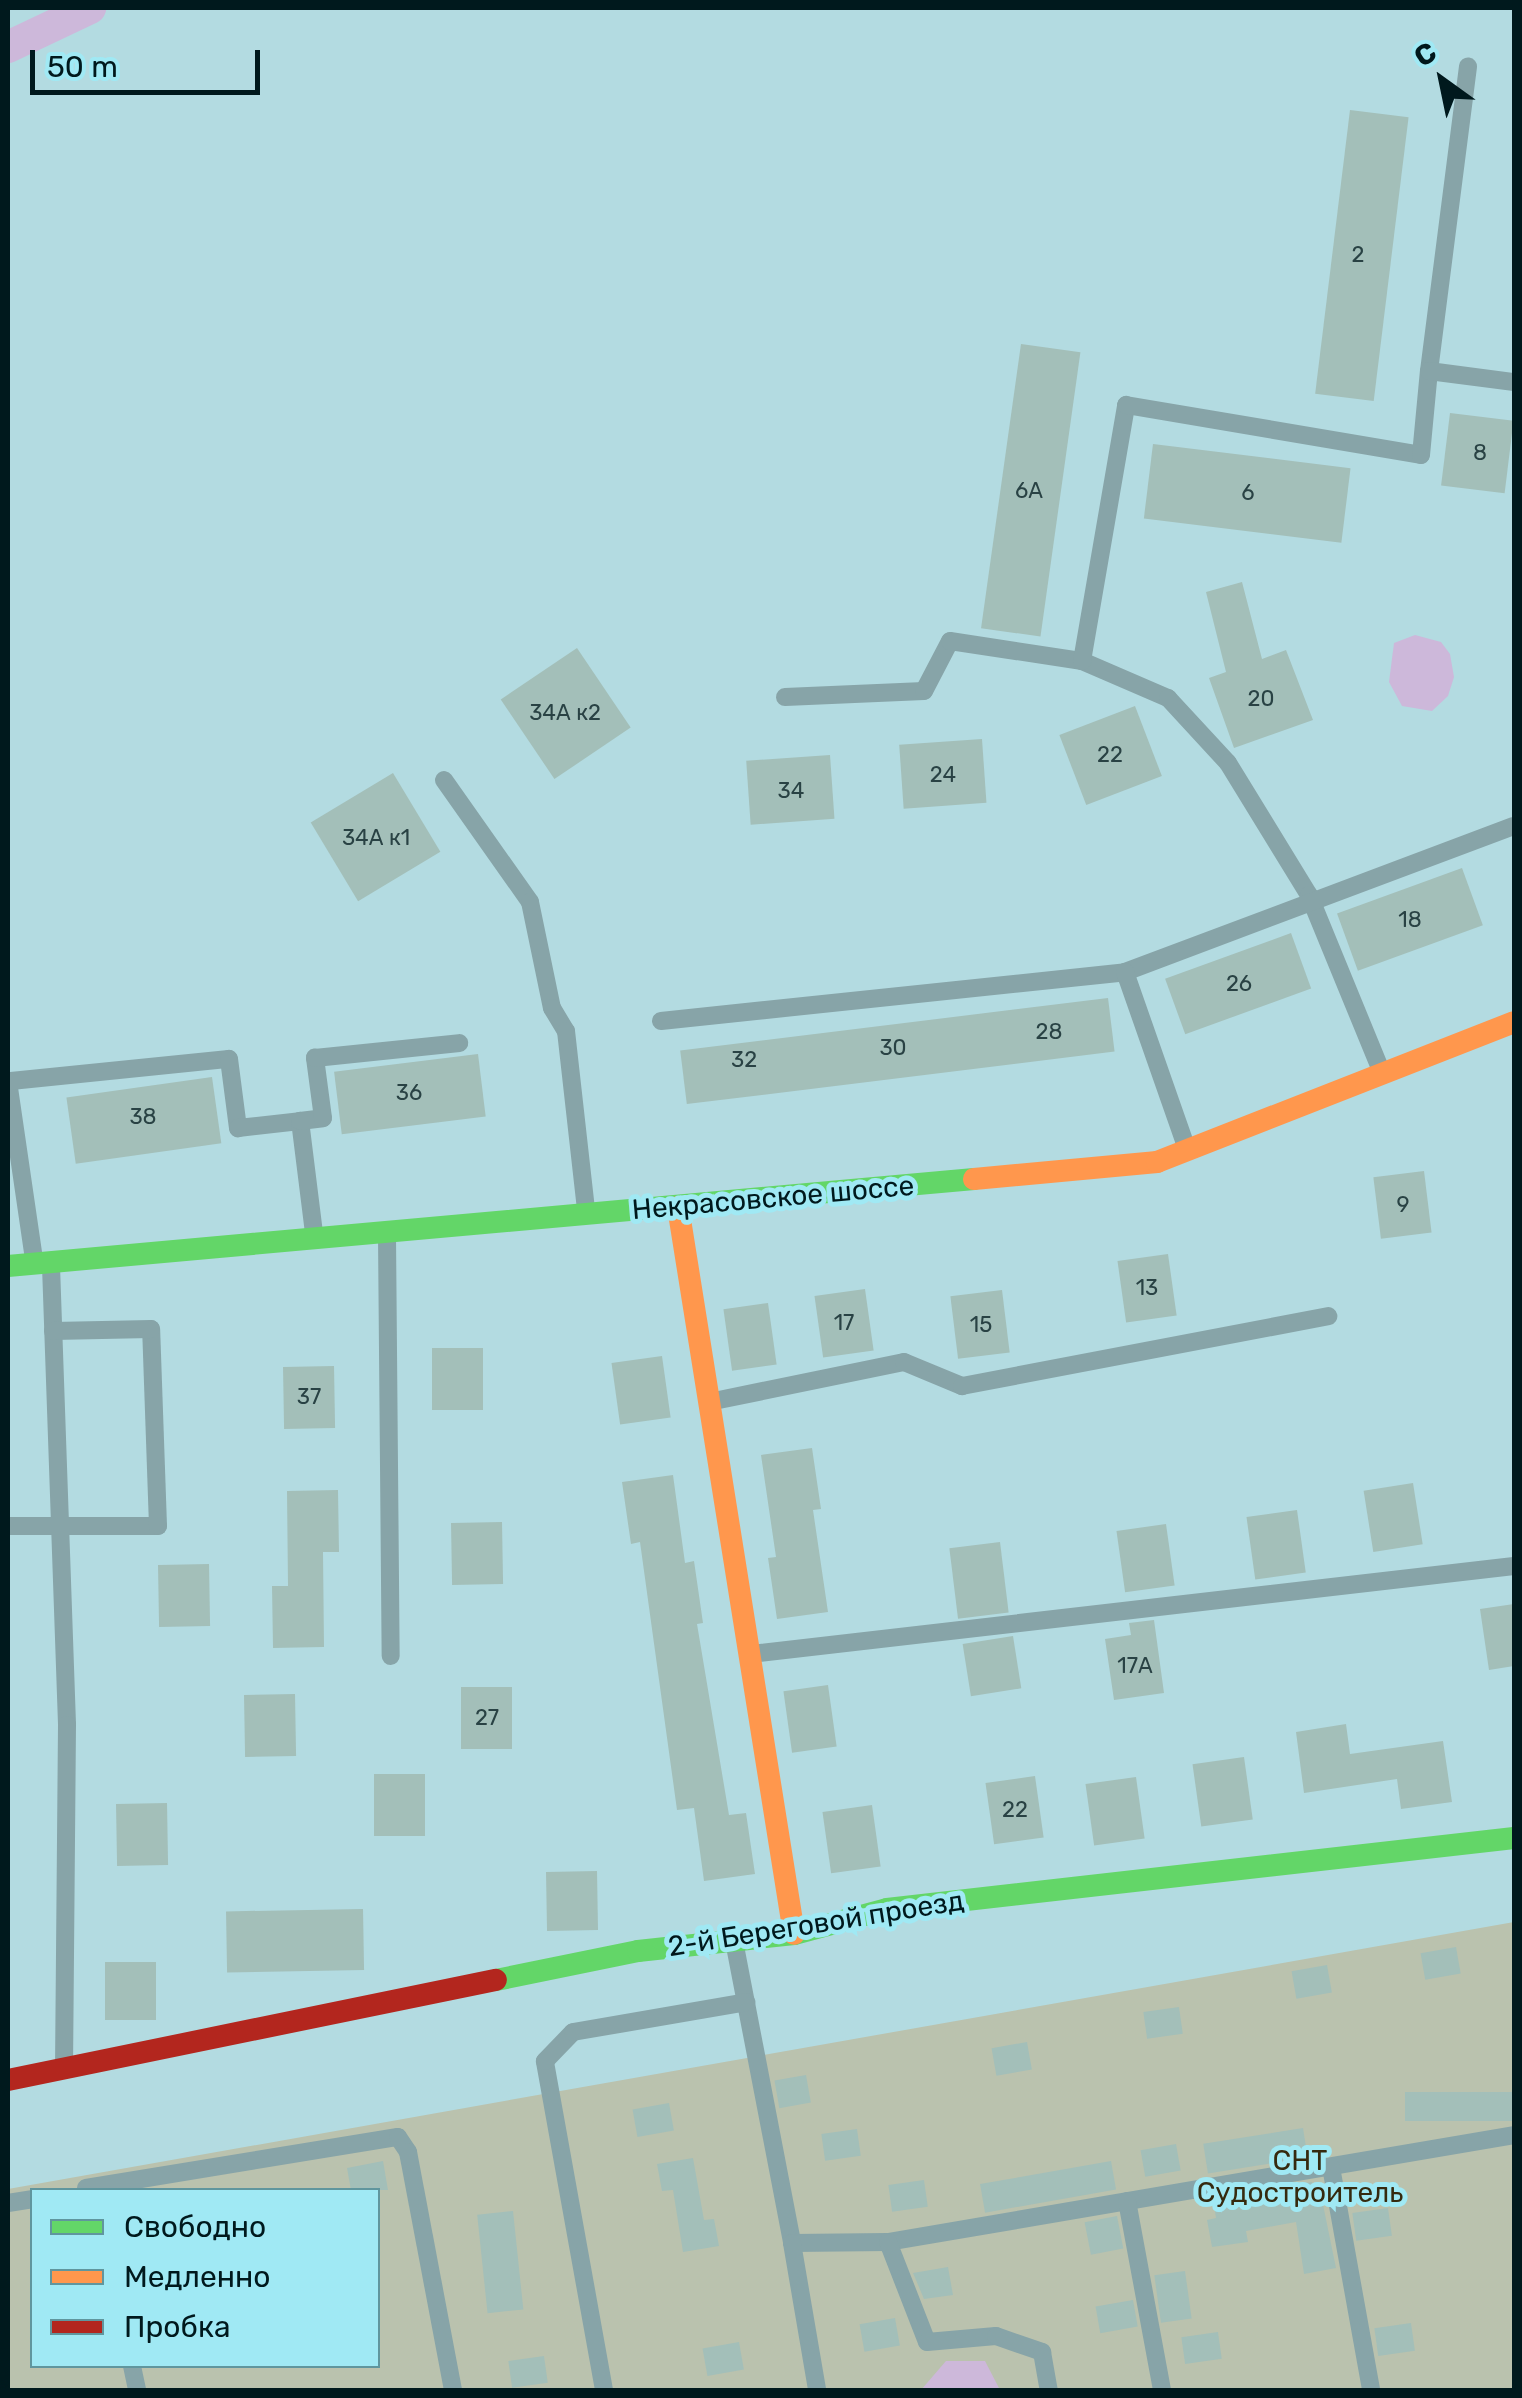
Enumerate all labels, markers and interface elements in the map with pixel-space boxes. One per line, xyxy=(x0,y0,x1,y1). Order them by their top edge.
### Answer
scale bar xyxy=(35,30,265,92)
north arrow xyxy=(1392,30,1492,130)
text: С xyxy=(1408,35,1443,74)
text: 50 m xyxy=(47,49,118,85)
house number: 2 xyxy=(1352,242,1364,268)
house number: 8 xyxy=(1473,440,1487,466)
house number: 6А xyxy=(1015,478,1043,504)
house number: 6 xyxy=(1241,480,1255,506)
house number: 20 xyxy=(1248,686,1274,712)
house number: 34А к2 xyxy=(529,700,601,726)
house number: 22 xyxy=(1097,742,1123,768)
house number: 24 xyxy=(930,762,956,788)
house number: 34 xyxy=(778,778,804,804)
house number: 34А к1 xyxy=(342,825,410,851)
house number: 18 xyxy=(1398,907,1422,933)
house number: 26 xyxy=(1226,971,1252,997)
house number: 28 xyxy=(1036,1019,1062,1045)
house number: 30 xyxy=(879,1035,907,1061)
house number: 32 xyxy=(731,1047,757,1073)
house number: 36 xyxy=(396,1080,422,1106)
house number: 38 xyxy=(129,1104,157,1130)
street label: Некрасовское шоссе xyxy=(630,1169,916,1227)
house number: 9 xyxy=(1396,1192,1410,1218)
house number: 13 xyxy=(1136,1275,1158,1301)
house number: 17 xyxy=(834,1310,854,1336)
house number: 15 xyxy=(970,1312,992,1338)
house number: 37 xyxy=(297,1384,321,1410)
house number: 17А xyxy=(1117,1653,1153,1679)
house number: 27 xyxy=(475,1705,499,1731)
house number: 22 xyxy=(1002,1797,1028,1823)
street label: 2-й Береговой проезд xyxy=(666,1884,966,1964)
park label: СНТ Судостроитель xyxy=(1197,2144,1403,2210)
legend xyxy=(30,2188,380,2368)
text: Свободно xyxy=(124,2209,266,2245)
text: Медленно xyxy=(124,2259,271,2295)
text: Пробка xyxy=(124,2309,231,2345)

